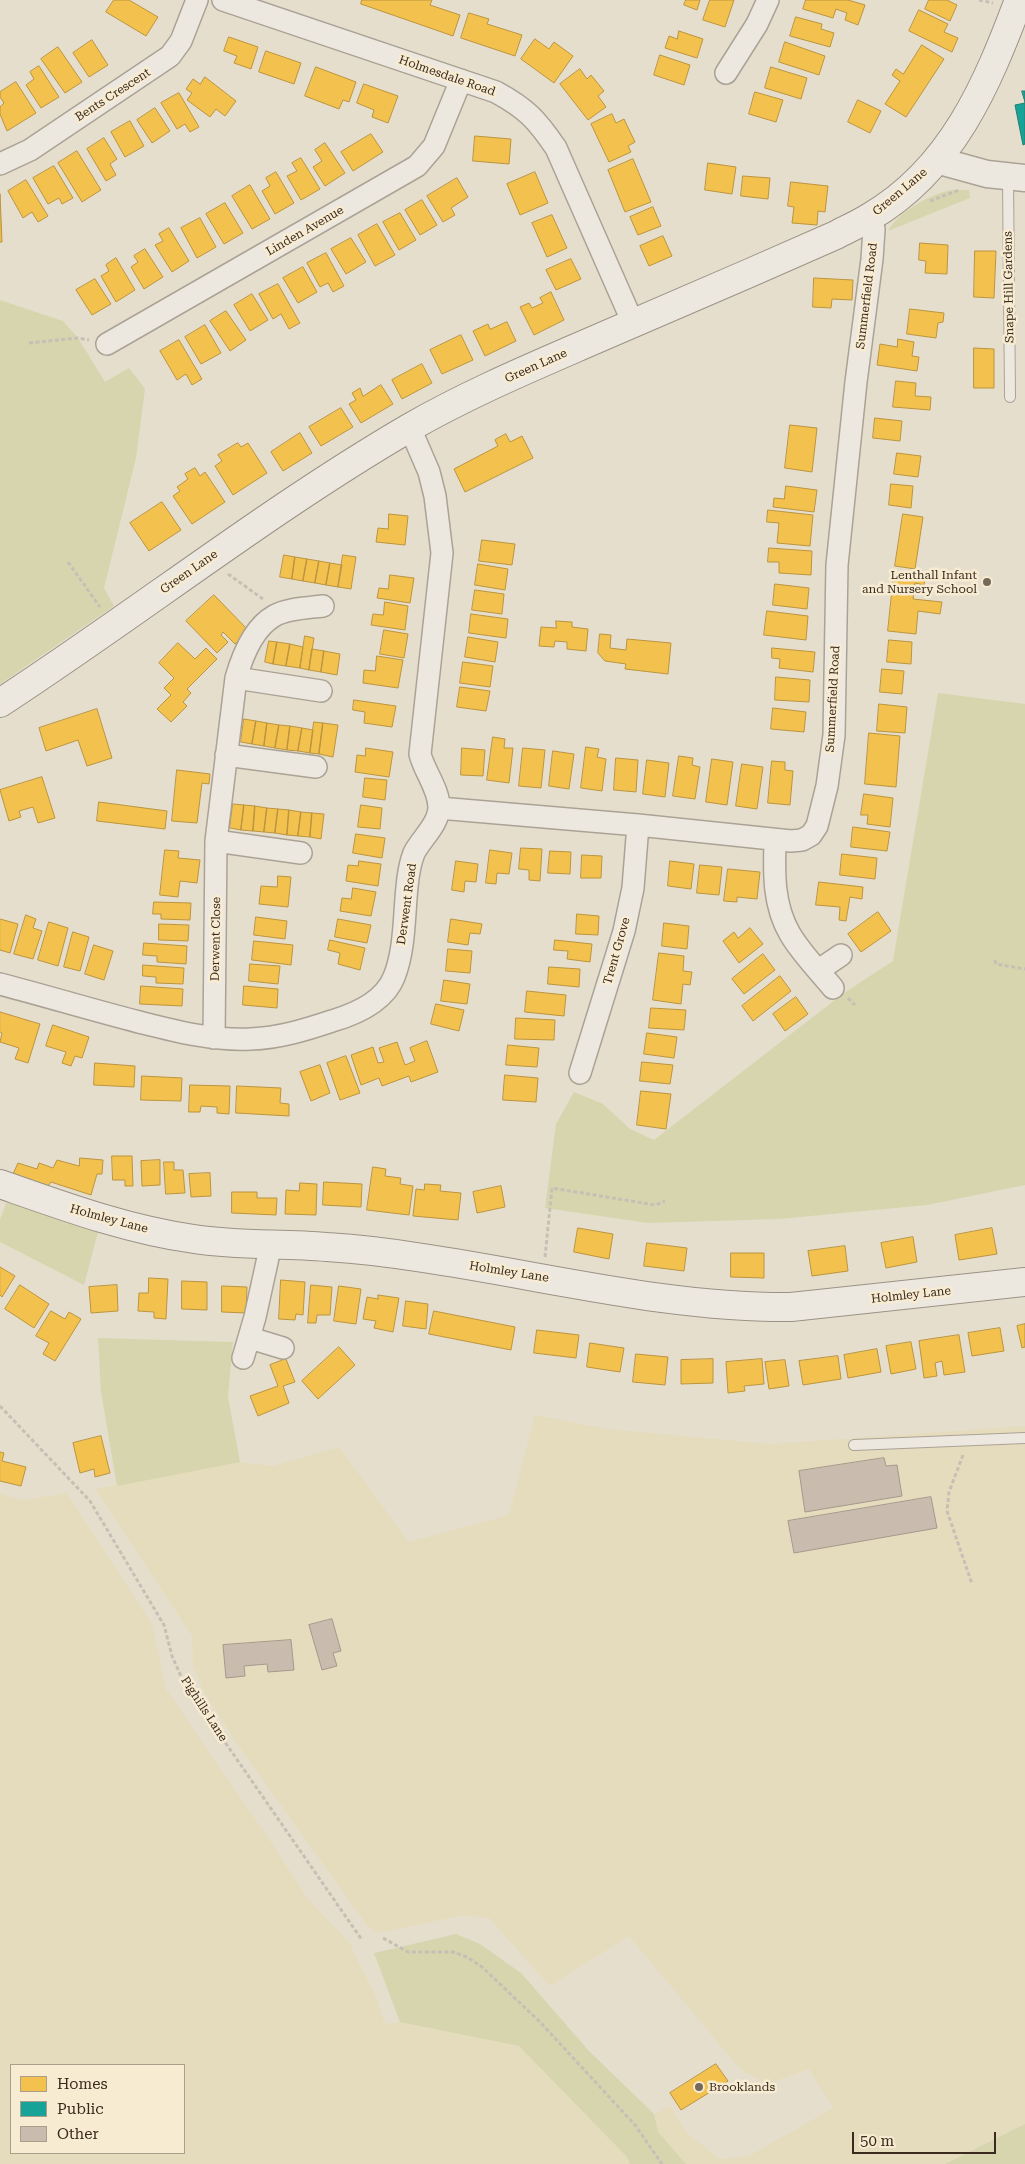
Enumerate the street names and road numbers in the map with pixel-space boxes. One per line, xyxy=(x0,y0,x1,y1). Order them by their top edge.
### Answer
street label: Holmesdale Road xyxy=(397,53,497,99)
street label: Bents Crescent xyxy=(73,65,153,125)
street label: Green Lane xyxy=(870,165,930,219)
street label: Linden Avenue xyxy=(264,203,346,259)
street label: Snape Hill Gardens xyxy=(1001,231,1017,343)
street label: Summerfield Road xyxy=(853,242,881,350)
street label: Green Lane xyxy=(503,346,569,386)
street label: Green Lane xyxy=(158,547,220,597)
street label: Summerfield Road xyxy=(823,645,843,753)
street label: Derwent Road xyxy=(394,862,420,946)
street label: Derwent Close xyxy=(208,897,224,981)
street label: Trent Grove xyxy=(601,916,633,986)
street label: Holmley Lane xyxy=(68,1202,150,1236)
street label: Holmley Lane xyxy=(468,1259,550,1285)
street label: Holmley Lane xyxy=(870,1284,952,1306)
street label: Pighills Lane xyxy=(178,1674,230,1744)

